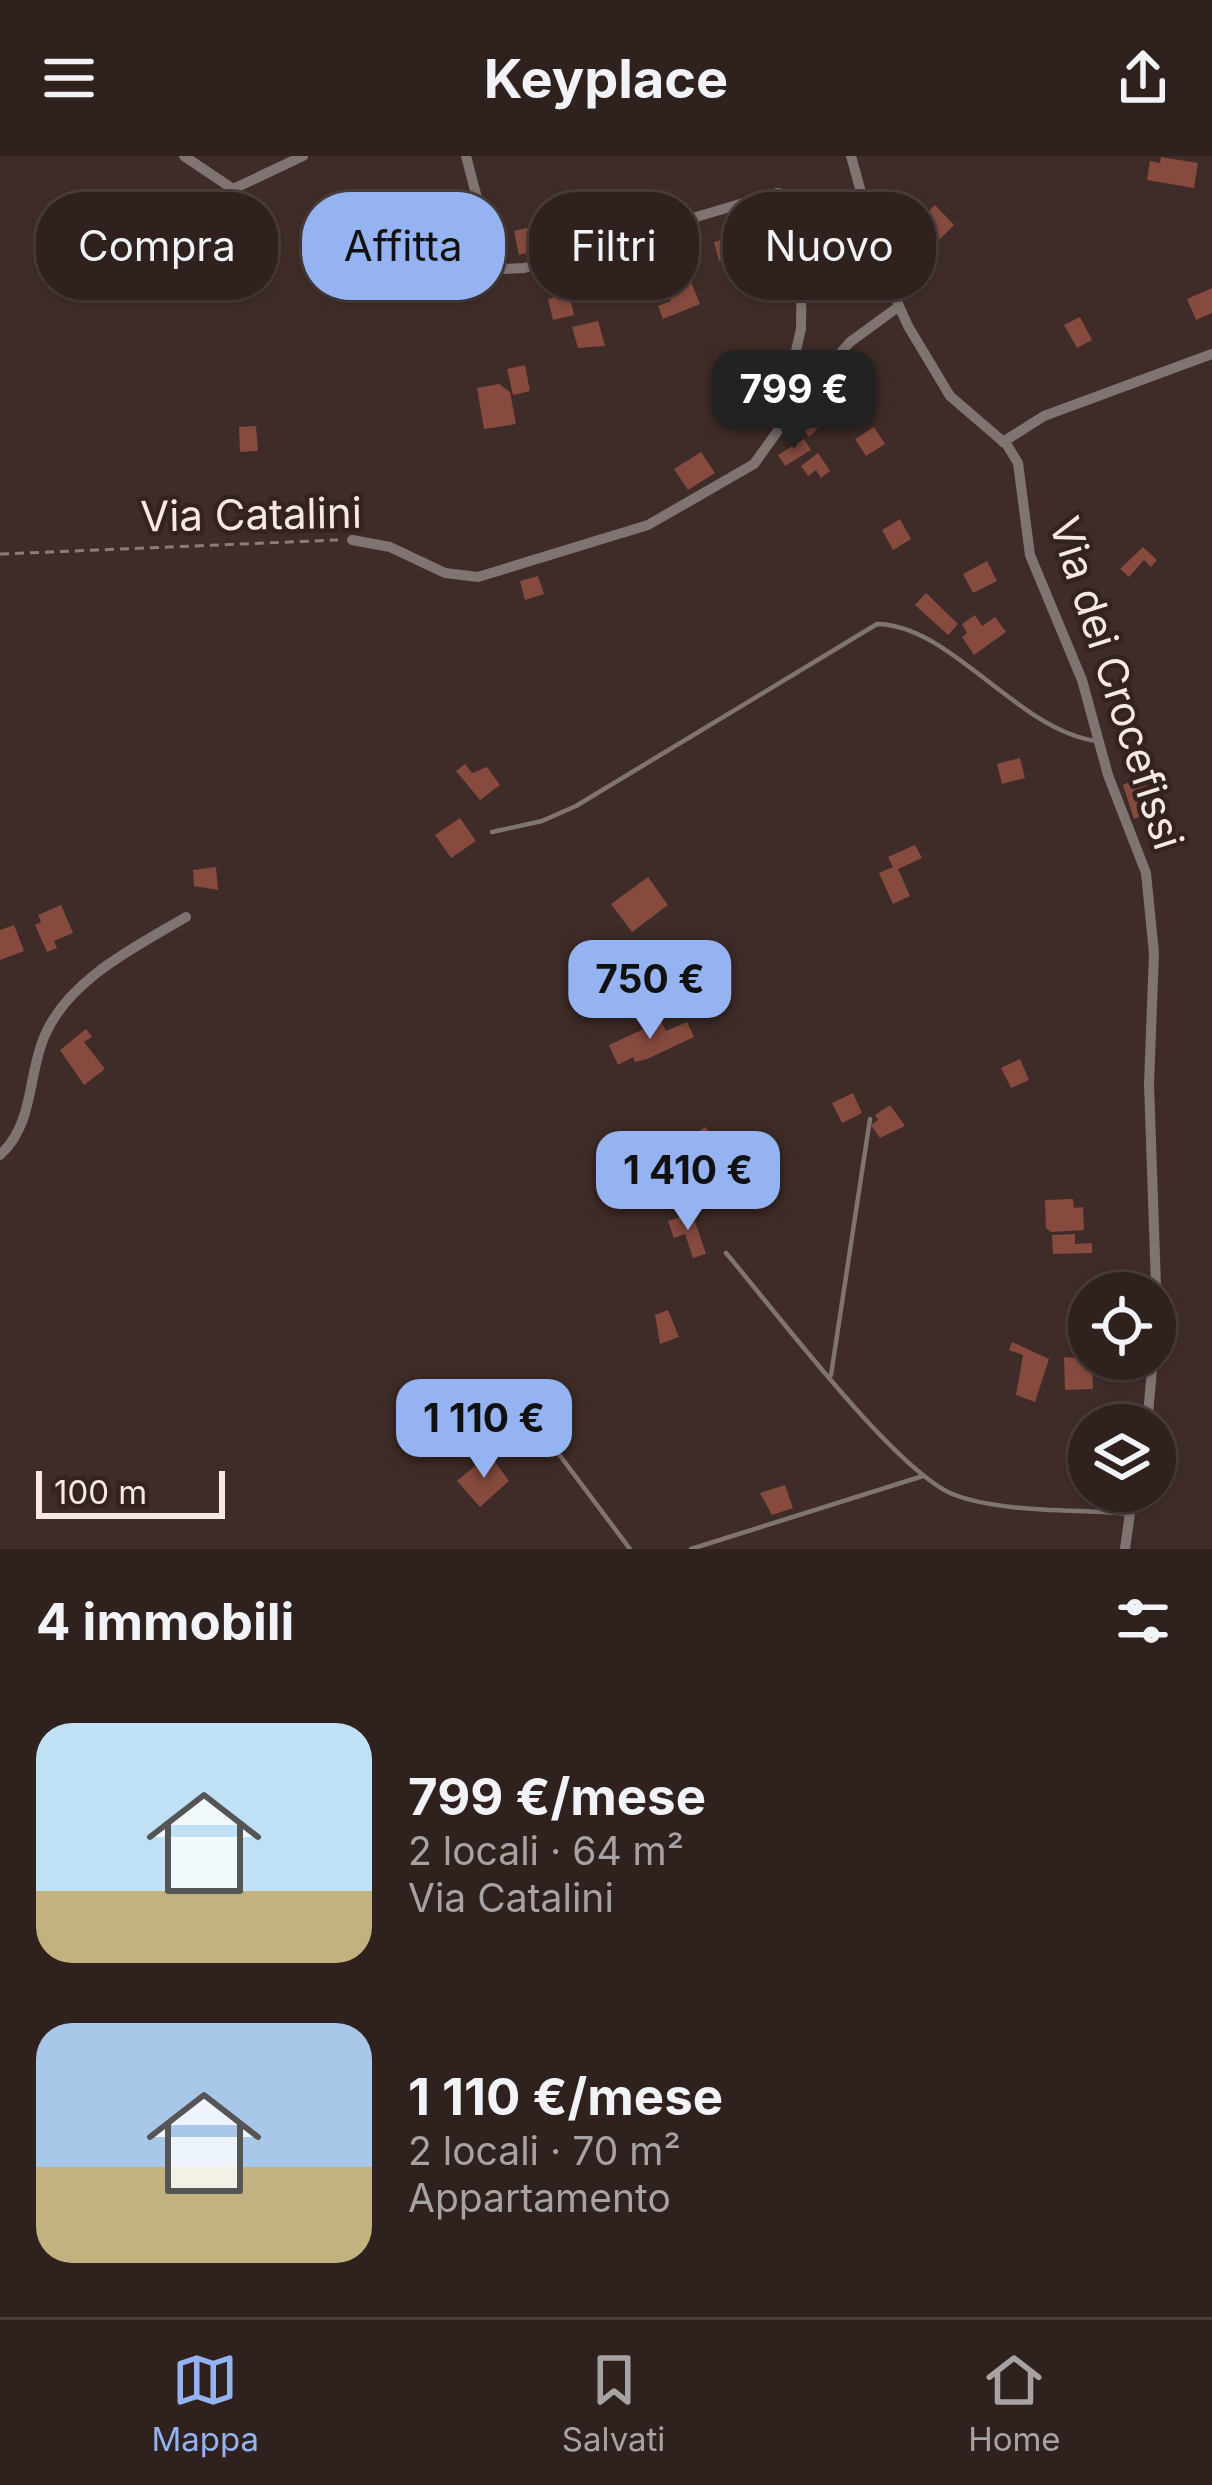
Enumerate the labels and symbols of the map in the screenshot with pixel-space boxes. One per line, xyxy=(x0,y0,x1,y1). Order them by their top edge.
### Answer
pin: 799 € xyxy=(710,350,878,452)
street label: Via Catalini xyxy=(140,487,362,541)
street label: Via dei Crocefissi xyxy=(1039,510,1195,856)
pin: 750 € xyxy=(566,940,734,1042)
pin: 1 410 € xyxy=(577,1131,799,1233)
pin: 1 110 € xyxy=(373,1379,595,1481)
scale bar xyxy=(36,1465,225,1518)

